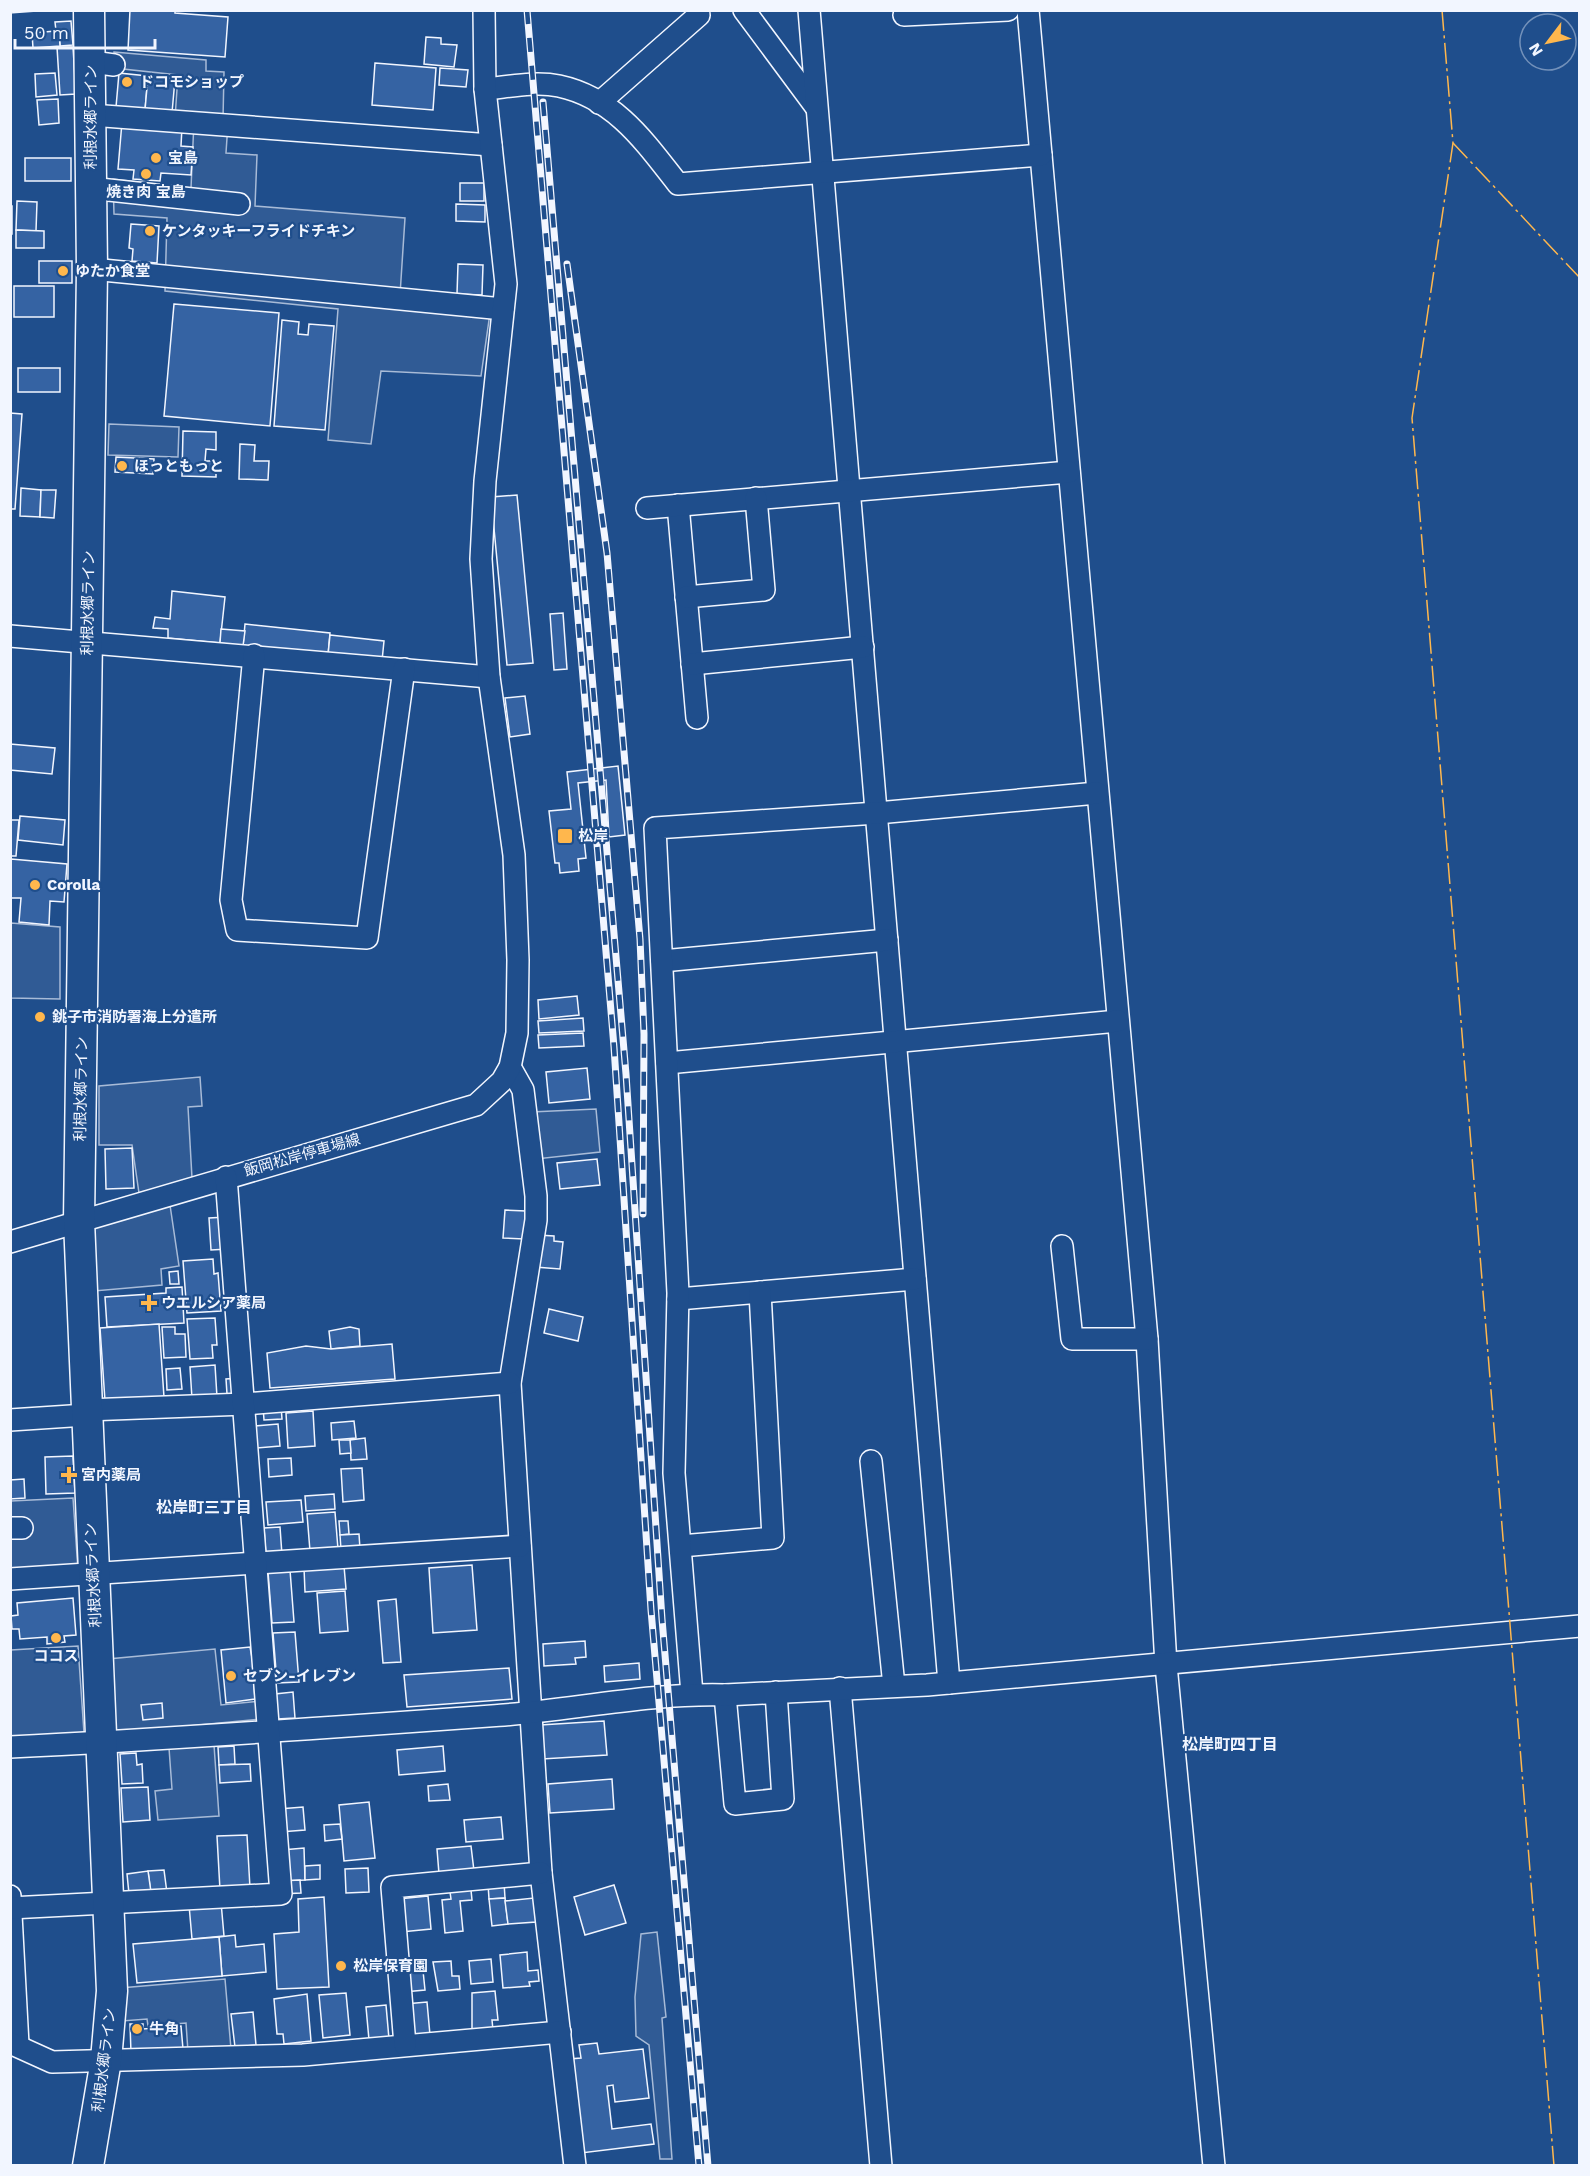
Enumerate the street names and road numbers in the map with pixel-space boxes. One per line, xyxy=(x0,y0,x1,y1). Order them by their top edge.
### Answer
street label: 利根水郷ライン xyxy=(82,64,100,170)
street label: 利根水郷ライン xyxy=(78,550,98,656)
street label: 利根水郷ライン xyxy=(71,1036,91,1142)
street label: 飯岡松岸停車場線 xyxy=(242,1130,362,1180)
street label: 利根水郷ライン xyxy=(81,1522,105,1628)
street label: 利根水郷ライン xyxy=(89,2007,119,2113)

